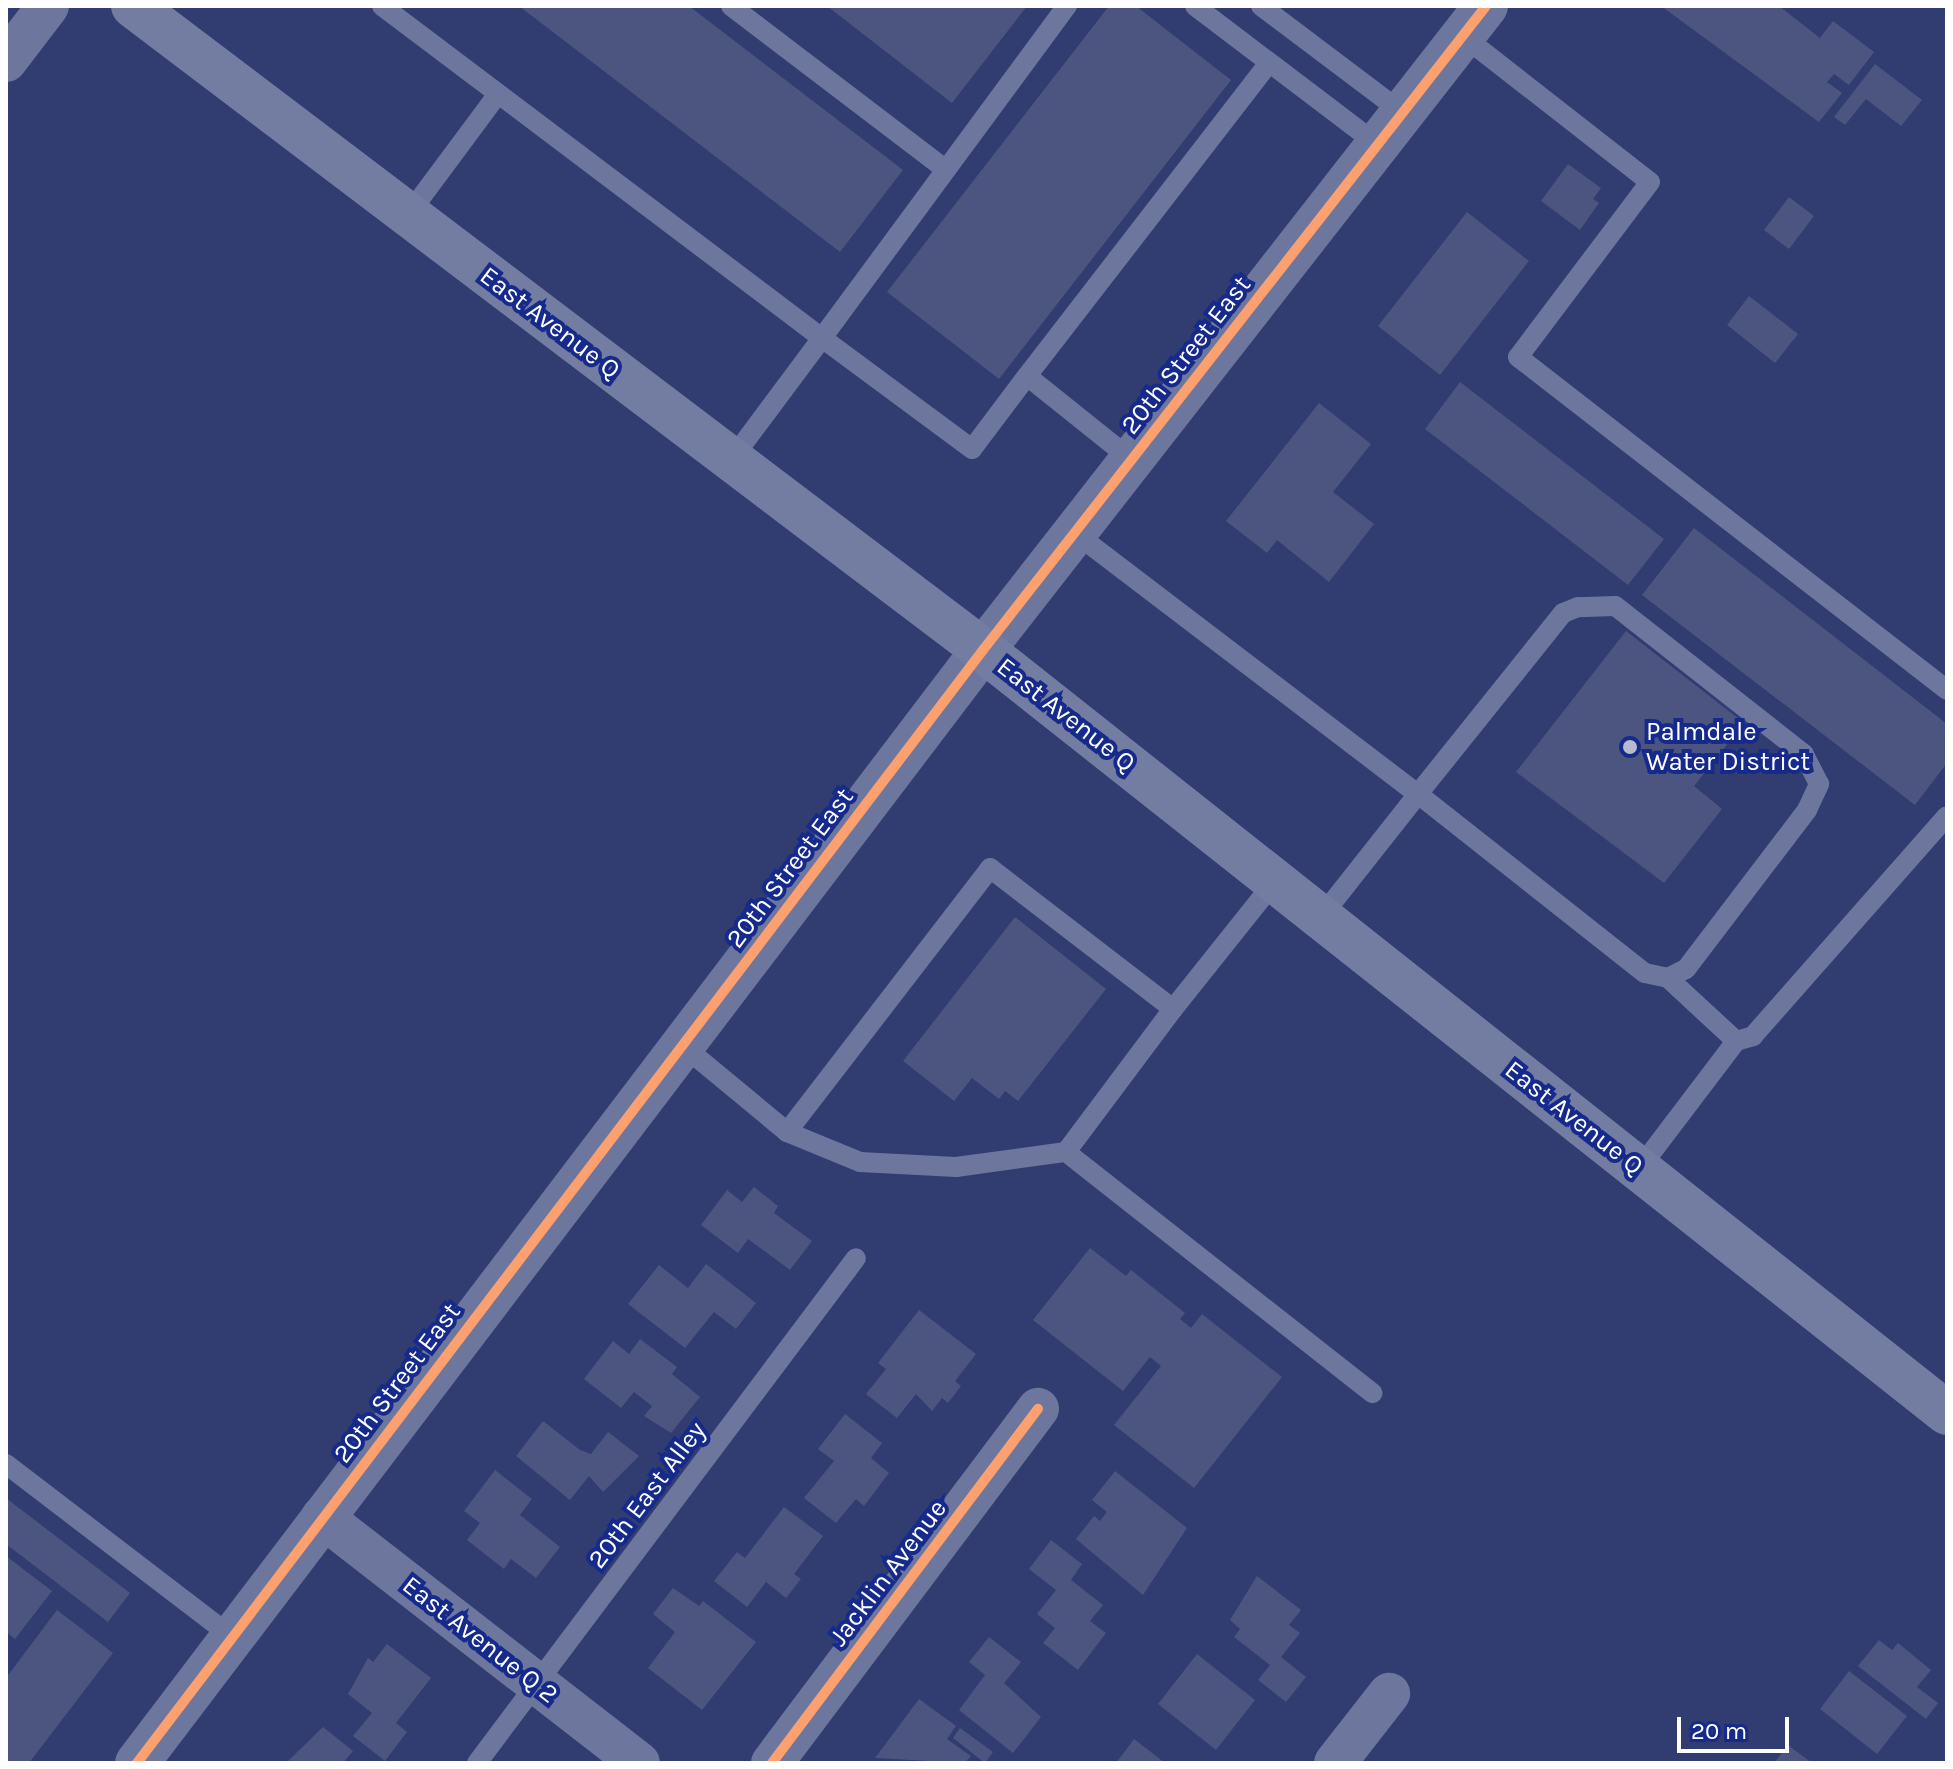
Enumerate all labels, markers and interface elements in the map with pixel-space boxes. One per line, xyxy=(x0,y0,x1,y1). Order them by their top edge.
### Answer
street label: East Avenue Q xyxy=(474,260,626,386)
street label: 20th Street East xyxy=(1115,270,1257,440)
street label: East Avenue Q xyxy=(991,651,1141,779)
place label: Palmdale Water District xyxy=(1646,716,1810,778)
marker: Palmdale Water District xyxy=(1621,738,1639,756)
street label: 20th Street East xyxy=(720,782,860,954)
street label: East Avenue Q xyxy=(1499,1054,1649,1182)
street label: 20th Street East xyxy=(327,1297,467,1469)
street label: 20th East Alley xyxy=(582,1415,712,1575)
street label: Jacklin Avenue xyxy=(823,1494,953,1652)
street label: East Avenue Q 2 xyxy=(396,1570,564,1710)
scale bar xyxy=(1681,1701,1793,1751)
text: 20 m xyxy=(1691,1717,1747,1745)

